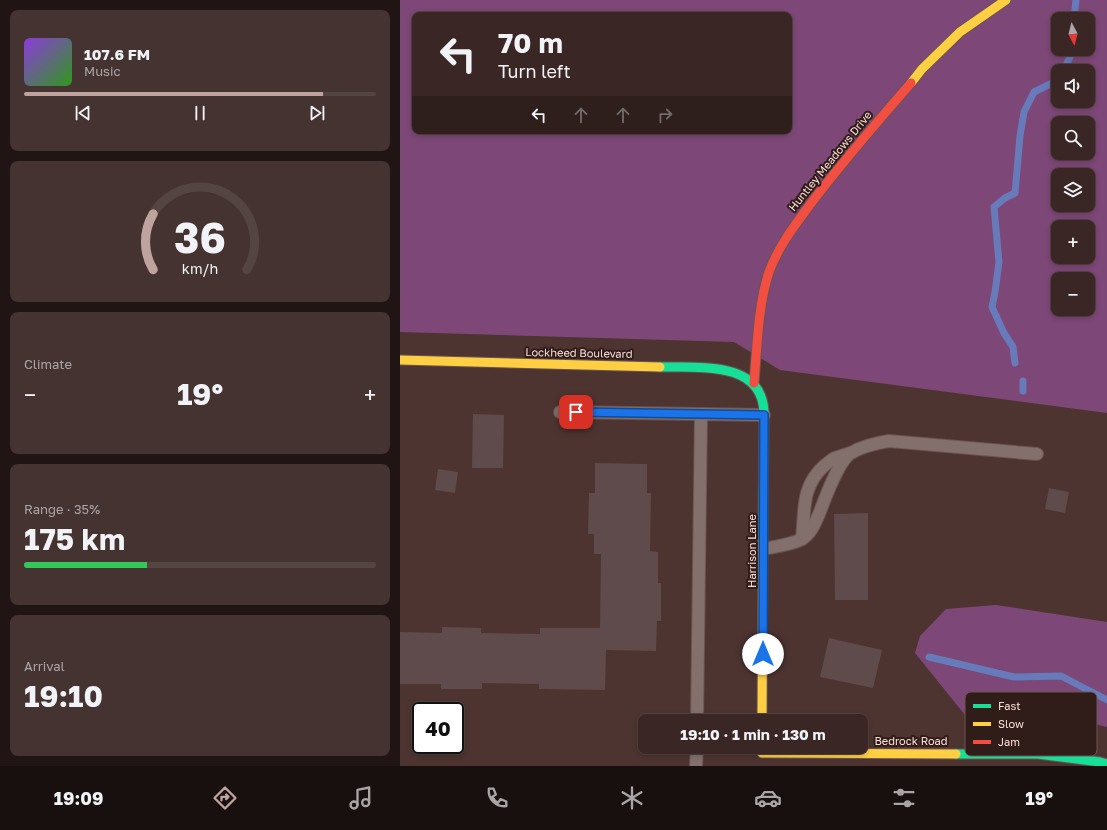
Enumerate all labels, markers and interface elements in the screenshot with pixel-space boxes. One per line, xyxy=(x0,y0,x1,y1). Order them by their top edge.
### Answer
north arrow xyxy=(1051,12,1095,56)
map controls xyxy=(1051,12,1095,316)
text: 70 m xyxy=(498,26,563,59)
icon: left xyxy=(432,28,484,80)
text: 107.6 FM xyxy=(84,45,150,63)
text: Turn left xyxy=(498,60,571,82)
text: Music xyxy=(84,63,121,79)
button: sound xyxy=(1051,64,1095,108)
icon: previous xyxy=(72,102,94,124)
icon: pause xyxy=(189,102,211,124)
icon: next xyxy=(306,102,328,124)
icon: left xyxy=(528,104,550,126)
icon: ahead xyxy=(570,104,592,126)
icon: ahead xyxy=(612,104,634,126)
icon: right xyxy=(654,104,676,126)
street label: Huntley Meadows Drive xyxy=(785,108,874,213)
button: search xyxy=(1051,116,1095,160)
button: layers xyxy=(1051,168,1095,212)
text: 36 xyxy=(174,212,226,262)
button: + xyxy=(1051,220,1095,264)
text: km/h xyxy=(182,259,218,276)
button: − xyxy=(1051,272,1095,316)
street label: Lockheed Boulevard xyxy=(525,345,633,360)
text: Climate xyxy=(24,356,72,372)
text: 19° xyxy=(177,376,223,412)
text: − xyxy=(24,381,36,408)
text: + xyxy=(364,381,376,408)
pin xyxy=(559,395,593,429)
icon: arrive xyxy=(565,401,587,423)
text: Range · 35% xyxy=(24,501,100,517)
street label: Harrison Lane xyxy=(745,514,758,588)
text: 175 km xyxy=(24,521,125,557)
position arrow xyxy=(742,633,784,675)
text: Arrival xyxy=(24,658,65,674)
text: 19:10 xyxy=(24,678,103,714)
legend xyxy=(965,692,1097,756)
text: Fast xyxy=(998,699,1021,712)
speed limit sign: 40 xyxy=(412,702,464,754)
text: Slow xyxy=(998,717,1024,730)
text: 19:10 · 1 min · 130 m xyxy=(680,725,826,743)
street label: Bedrock Road xyxy=(874,734,948,747)
text: Jam xyxy=(998,735,1020,748)
icon: directions xyxy=(211,784,239,812)
icon: music xyxy=(347,784,375,812)
icon: phone xyxy=(483,784,511,812)
icon: climate xyxy=(618,784,646,812)
icon: car xyxy=(754,784,782,812)
icon: filters xyxy=(890,784,918,812)
text: 19:09 xyxy=(54,787,103,809)
text: 19° xyxy=(1025,787,1053,809)

